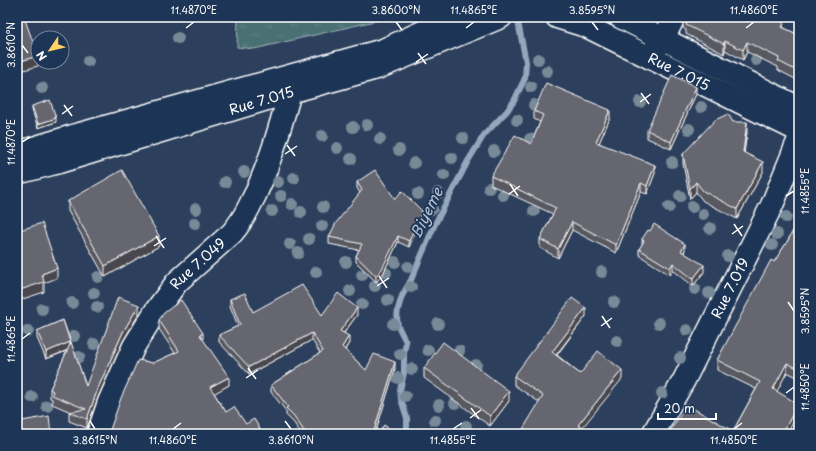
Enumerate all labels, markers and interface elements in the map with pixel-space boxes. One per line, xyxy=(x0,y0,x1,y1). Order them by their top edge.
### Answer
text: 11.4870°E xyxy=(171,2,217,17)
text: 3.8600°N xyxy=(371,2,421,17)
text: 11.4865°E xyxy=(451,2,497,17)
text: 3.8595°N xyxy=(569,2,616,17)
text: 11.4860°E xyxy=(730,2,778,17)
text: 3.8610°N xyxy=(3,22,18,68)
north arrow xyxy=(30,30,70,70)
text: N xyxy=(32,47,51,64)
street label: Rue 7.015 xyxy=(645,47,714,96)
street label: Rue 7.015 xyxy=(226,80,296,120)
text: 11.4870°E xyxy=(3,119,18,165)
text: 11.4855°E xyxy=(797,168,812,214)
water label: Biyeme xyxy=(403,182,448,242)
street label: Rue 7.049 xyxy=(164,233,230,293)
street label: Rue 7.019 xyxy=(706,254,754,322)
text: 3.8595°N xyxy=(797,287,812,334)
text: 11.4865°E xyxy=(3,316,18,362)
text: 11.4850°E xyxy=(797,363,812,411)
scale bar xyxy=(658,395,716,421)
text: 20 m xyxy=(664,399,695,417)
text: 3.8615°N xyxy=(73,432,118,447)
text: 11.4860°E xyxy=(149,432,197,447)
text: 3.8610°N xyxy=(268,432,314,447)
text: 11.4855°E xyxy=(430,432,476,447)
text: 11.4850°E xyxy=(710,432,758,447)

